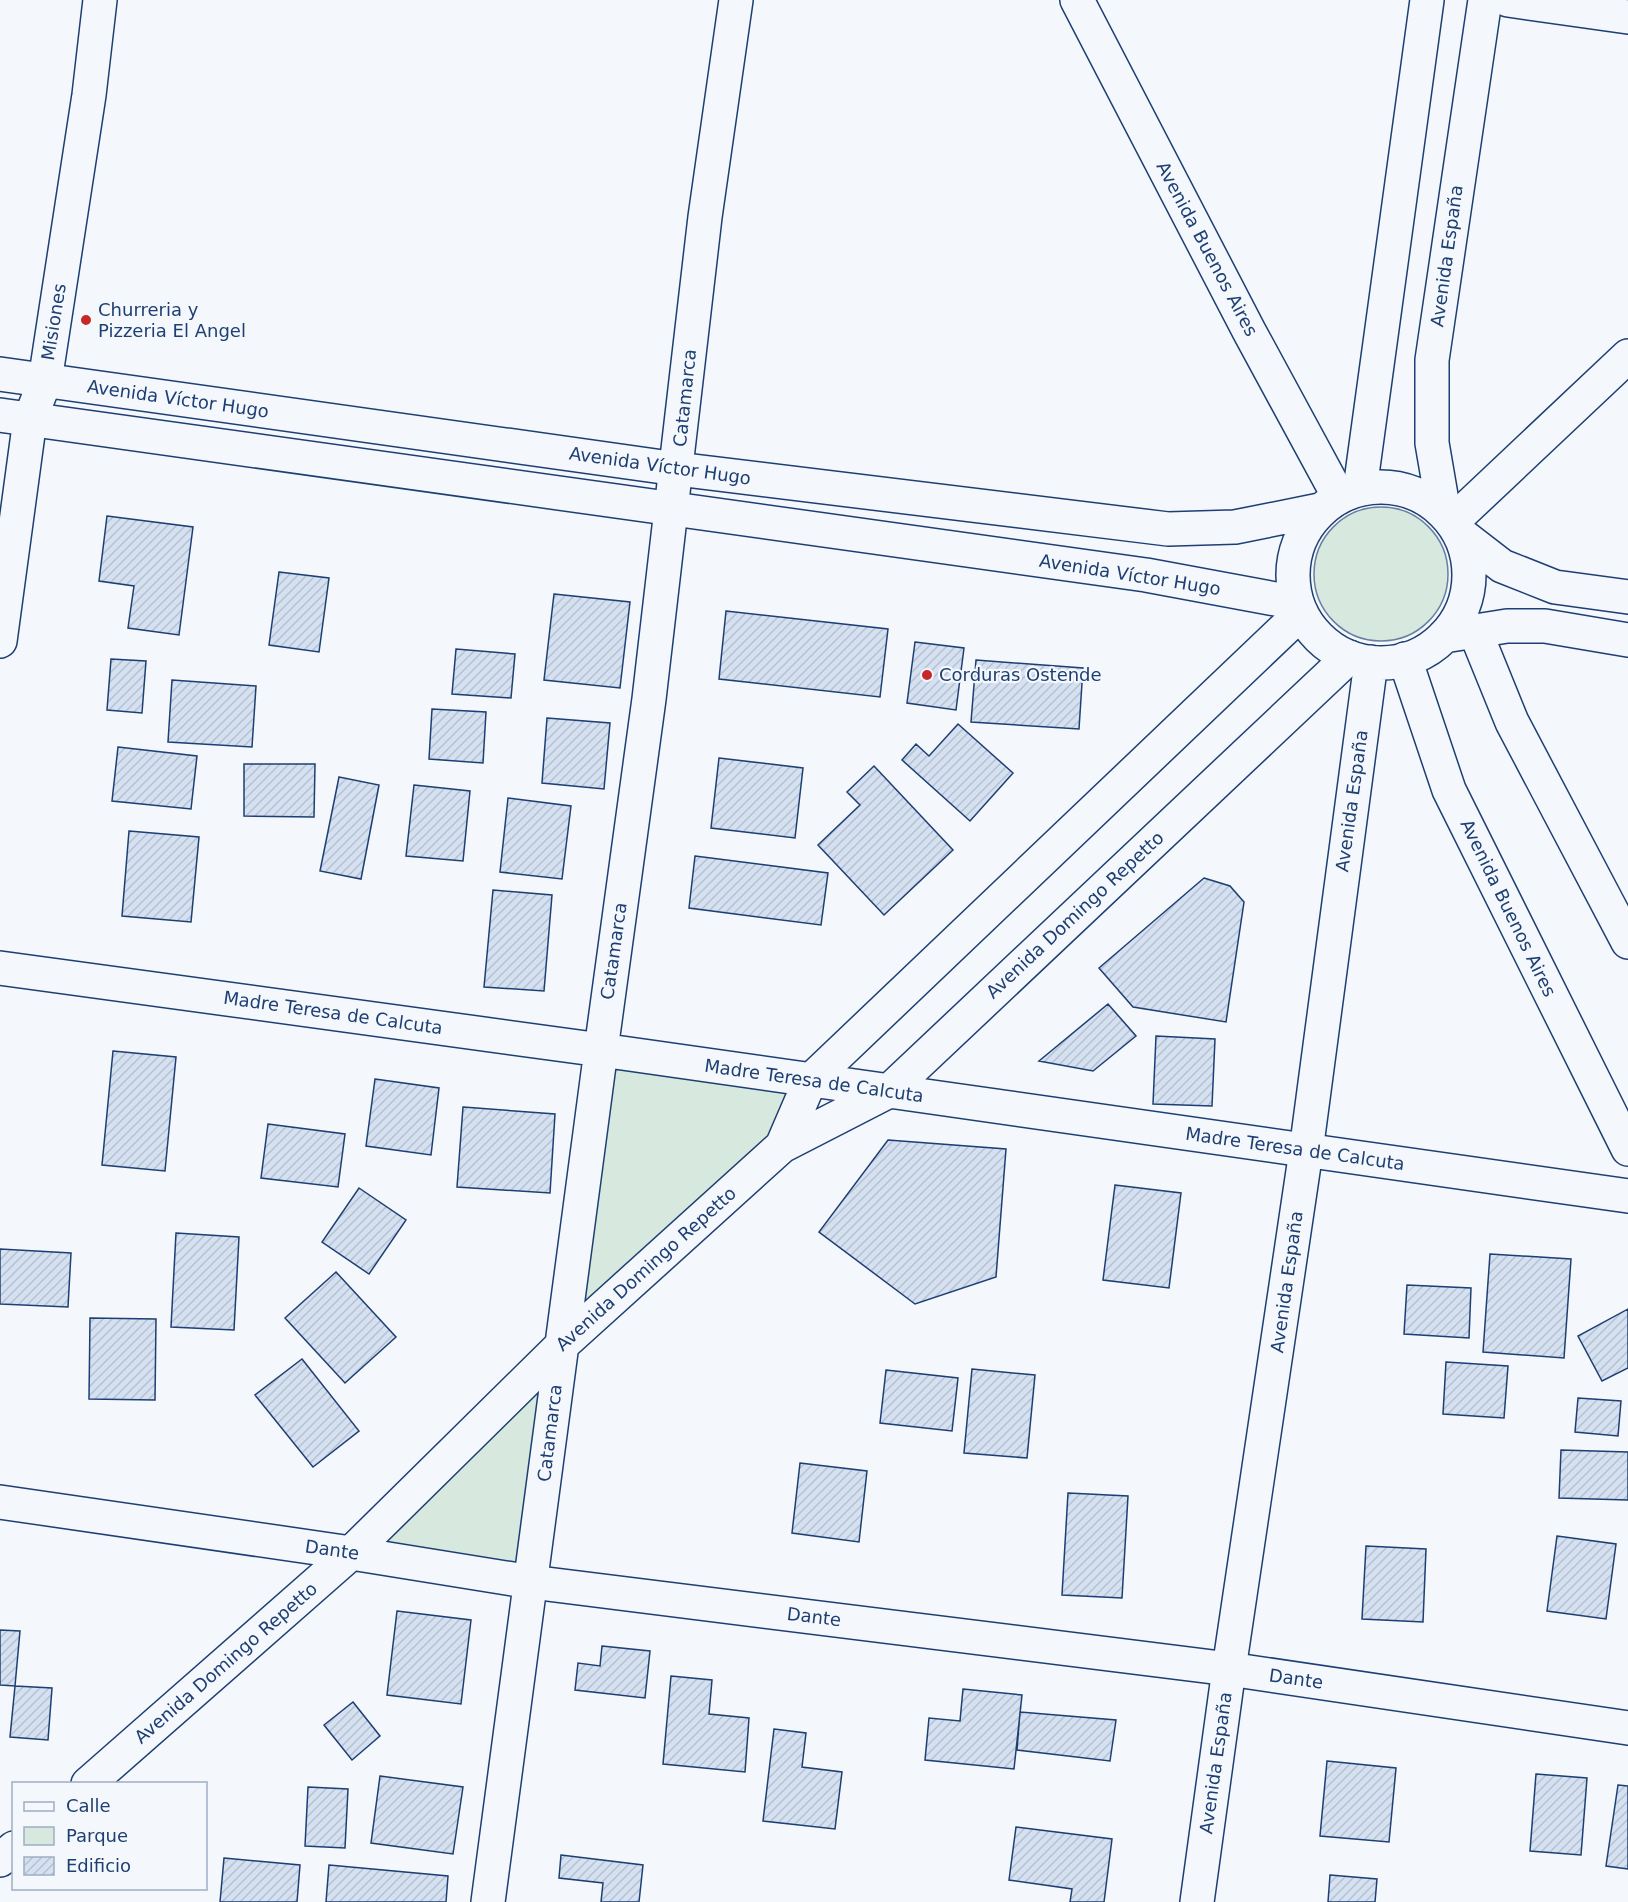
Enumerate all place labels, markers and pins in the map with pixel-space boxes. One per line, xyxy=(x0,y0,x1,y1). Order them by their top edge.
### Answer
place label: Churreria y Pizzeria El Angel xyxy=(98,299,246,341)
marker: Churreria y Pizzeria El Angel xyxy=(79,313,93,327)
place label: Corduras Ostende xyxy=(939,664,1102,685)
marker: Corduras Ostende xyxy=(920,668,934,682)

